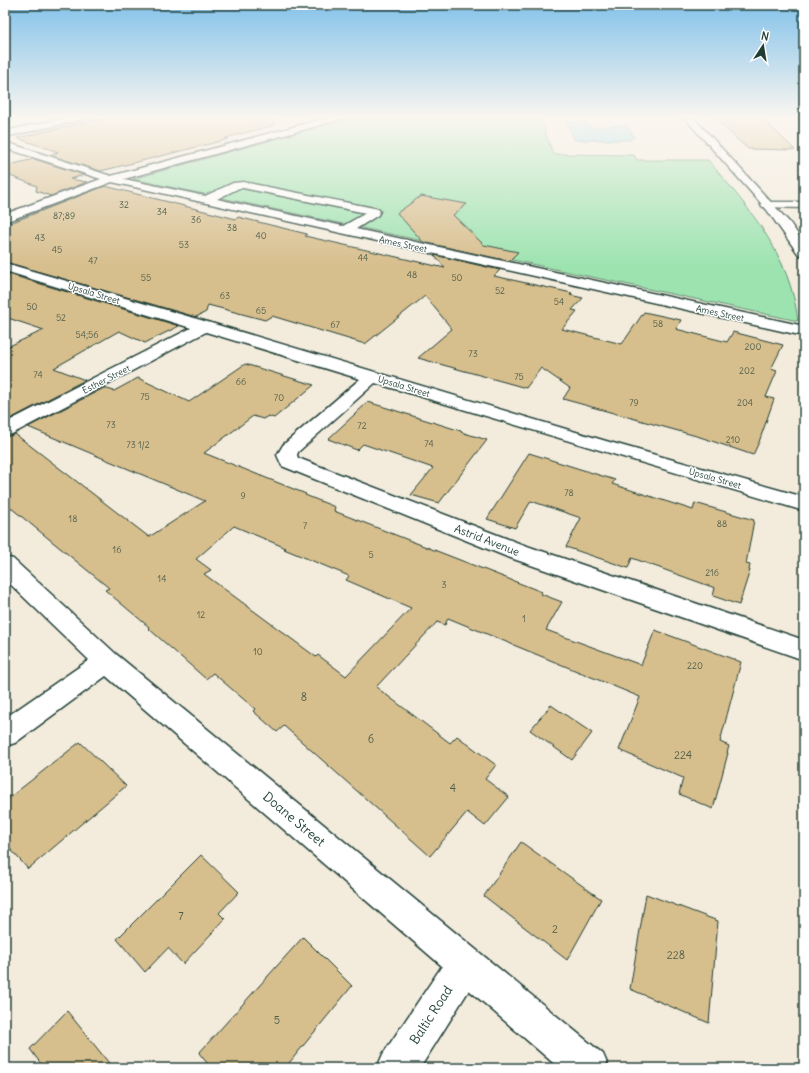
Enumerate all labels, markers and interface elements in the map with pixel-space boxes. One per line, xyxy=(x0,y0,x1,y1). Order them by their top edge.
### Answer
north arrow xyxy=(743,26,783,66)
text: N xyxy=(760,29,770,44)
house number: 32 xyxy=(119,199,129,210)
house number: 34 xyxy=(157,206,167,217)
house number: 87;89 xyxy=(53,210,75,221)
house number: 36 xyxy=(191,214,201,225)
house number: 38 xyxy=(227,222,237,233)
house number: 40 xyxy=(255,230,267,241)
house number: 43 xyxy=(35,232,45,243)
street label: Ames Street xyxy=(378,234,428,254)
house number: 53 xyxy=(179,239,189,250)
house number: 45 xyxy=(52,244,62,255)
house number: 44 xyxy=(358,252,368,263)
house number: 47 xyxy=(88,255,98,266)
house number: 48 xyxy=(407,269,417,280)
house number: 55 xyxy=(141,272,151,283)
house number: 50 xyxy=(451,272,463,283)
street label: Upsala Street xyxy=(67,280,121,306)
house number: 52 xyxy=(495,285,505,296)
house number: 63 xyxy=(220,290,230,301)
house number: 54 xyxy=(554,296,564,307)
house number: 50 xyxy=(26,301,38,312)
street label: Ames Street xyxy=(695,303,745,323)
house number: 65 xyxy=(256,305,266,316)
house number: 52 xyxy=(56,312,66,323)
house number: 58 xyxy=(653,318,663,329)
house number: 67 xyxy=(330,319,340,330)
house number: 54;56 xyxy=(76,329,98,340)
house number: 200 xyxy=(745,341,761,352)
house number: 73 xyxy=(468,348,478,359)
street label: Esther Street xyxy=(80,362,132,396)
house number: 202 xyxy=(739,365,755,376)
house number: 74 xyxy=(33,369,43,380)
house number: 75 xyxy=(514,371,524,382)
street label: Upsala Street xyxy=(377,373,431,399)
house number: 66 xyxy=(236,376,246,387)
house number: 75 xyxy=(140,391,150,402)
house number: 70 xyxy=(274,392,284,403)
house number: 79 xyxy=(629,397,639,408)
house number: 204 xyxy=(737,397,753,408)
house number: 73 xyxy=(106,419,116,430)
house number: 72 xyxy=(357,420,367,431)
house number: 210 xyxy=(726,434,740,445)
house number: 74 xyxy=(424,438,434,449)
house number: 73 1/2 xyxy=(126,439,150,450)
street label: Upsala Street xyxy=(688,465,742,491)
house number: 78 xyxy=(564,487,574,498)
house number: 9 xyxy=(240,490,246,501)
house number: 18 xyxy=(69,513,77,524)
house number: 88 xyxy=(717,518,727,529)
house number: 7 xyxy=(303,520,308,531)
street label: Astrid Avenue xyxy=(452,521,522,559)
house number: 16 xyxy=(113,544,121,555)
house number: 5 xyxy=(368,549,374,560)
house number: 216 xyxy=(705,567,719,578)
house number: 14 xyxy=(158,573,166,584)
house number: 3 xyxy=(441,579,447,590)
house number: 12 xyxy=(197,609,205,620)
house number: 1 xyxy=(522,613,526,624)
house number: 10 xyxy=(253,646,263,657)
house number: 220 xyxy=(687,660,703,671)
house number: 8 xyxy=(301,690,307,704)
house number: 6 xyxy=(368,732,374,746)
house number: 224 xyxy=(674,748,692,762)
house number: 4 xyxy=(450,781,456,795)
street label: Doane Street xyxy=(259,788,329,850)
house number: 7 xyxy=(178,909,184,923)
house number: 2 xyxy=(552,922,558,936)
house number: 228 xyxy=(667,948,685,962)
street label: Baltic Road xyxy=(406,982,456,1047)
house number: 5 xyxy=(274,1013,280,1027)

